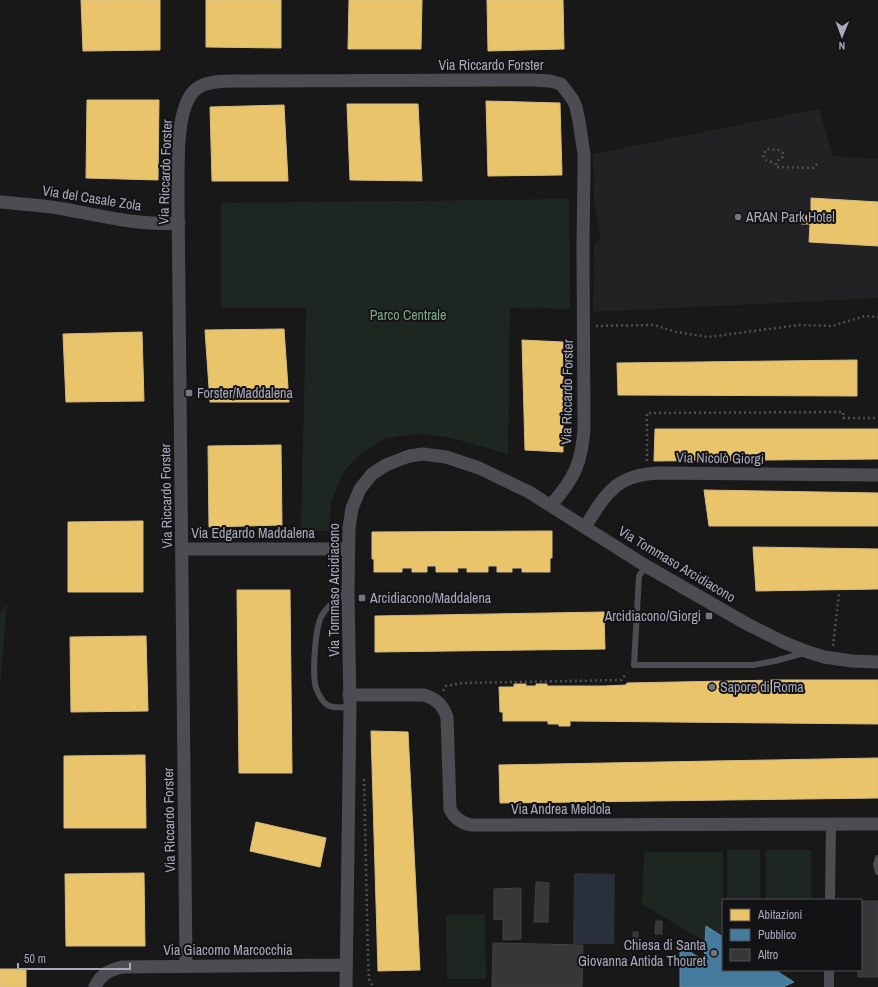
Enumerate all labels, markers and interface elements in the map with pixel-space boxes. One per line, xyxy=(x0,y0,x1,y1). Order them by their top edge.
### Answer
north arrow xyxy=(822,16,862,56)
text: N xyxy=(838,39,845,53)
street label: Via Riccardo Forster xyxy=(438,56,544,74)
street label: Via Riccardo Forster xyxy=(154,119,176,225)
street label: Via del Casale Zola xyxy=(41,181,143,215)
place label: ARAN Park Hotel xyxy=(745,208,835,226)
marker: ARAN Park Hotel xyxy=(733,212,743,222)
park label: Parco Centrale xyxy=(370,306,446,324)
street label: Via Riccardo Forster xyxy=(557,339,577,445)
place label: Forster/Maddalena xyxy=(197,384,293,402)
marker: Forster/Maddalena xyxy=(184,388,194,398)
street label: Via Riccardo Forster xyxy=(156,443,176,549)
street label: Via Nicolò Giorgi xyxy=(676,448,764,468)
street label: Via Tommaso Arcidiacono xyxy=(615,522,739,606)
street label: Via Tommaso Arcidiacono xyxy=(325,523,343,657)
street label: Via Edgardo Maddalena xyxy=(191,524,315,542)
place label: Arcidiacono/Maddalena xyxy=(369,589,492,607)
marker: Arcidiacono/Maddalena xyxy=(357,593,367,603)
place label: Arcidiacono/Giorgi xyxy=(604,607,701,625)
marker: Arcidiacono/Giorgi xyxy=(704,611,714,621)
place label: Sapore di Roma xyxy=(720,678,804,696)
marker: Sapore di Roma xyxy=(707,682,717,692)
street label: Via Riccardo Forster xyxy=(159,767,179,873)
street label: Via Andrea Meldola xyxy=(511,800,612,818)
legend xyxy=(722,899,862,971)
text: Abitazioni xyxy=(757,907,802,923)
text: Pubblico xyxy=(758,927,796,943)
place label: Chiesa di Santa Giovanna Antida Thouret xyxy=(578,936,707,970)
street label: Via Giacomo Marcocchia xyxy=(163,941,293,959)
scale bar xyxy=(18,945,130,971)
text: Altro xyxy=(757,947,778,963)
marker: Chiesa di Santa Giovanna Antida Thouret xyxy=(709,948,719,958)
text: 50 m xyxy=(24,951,46,967)

